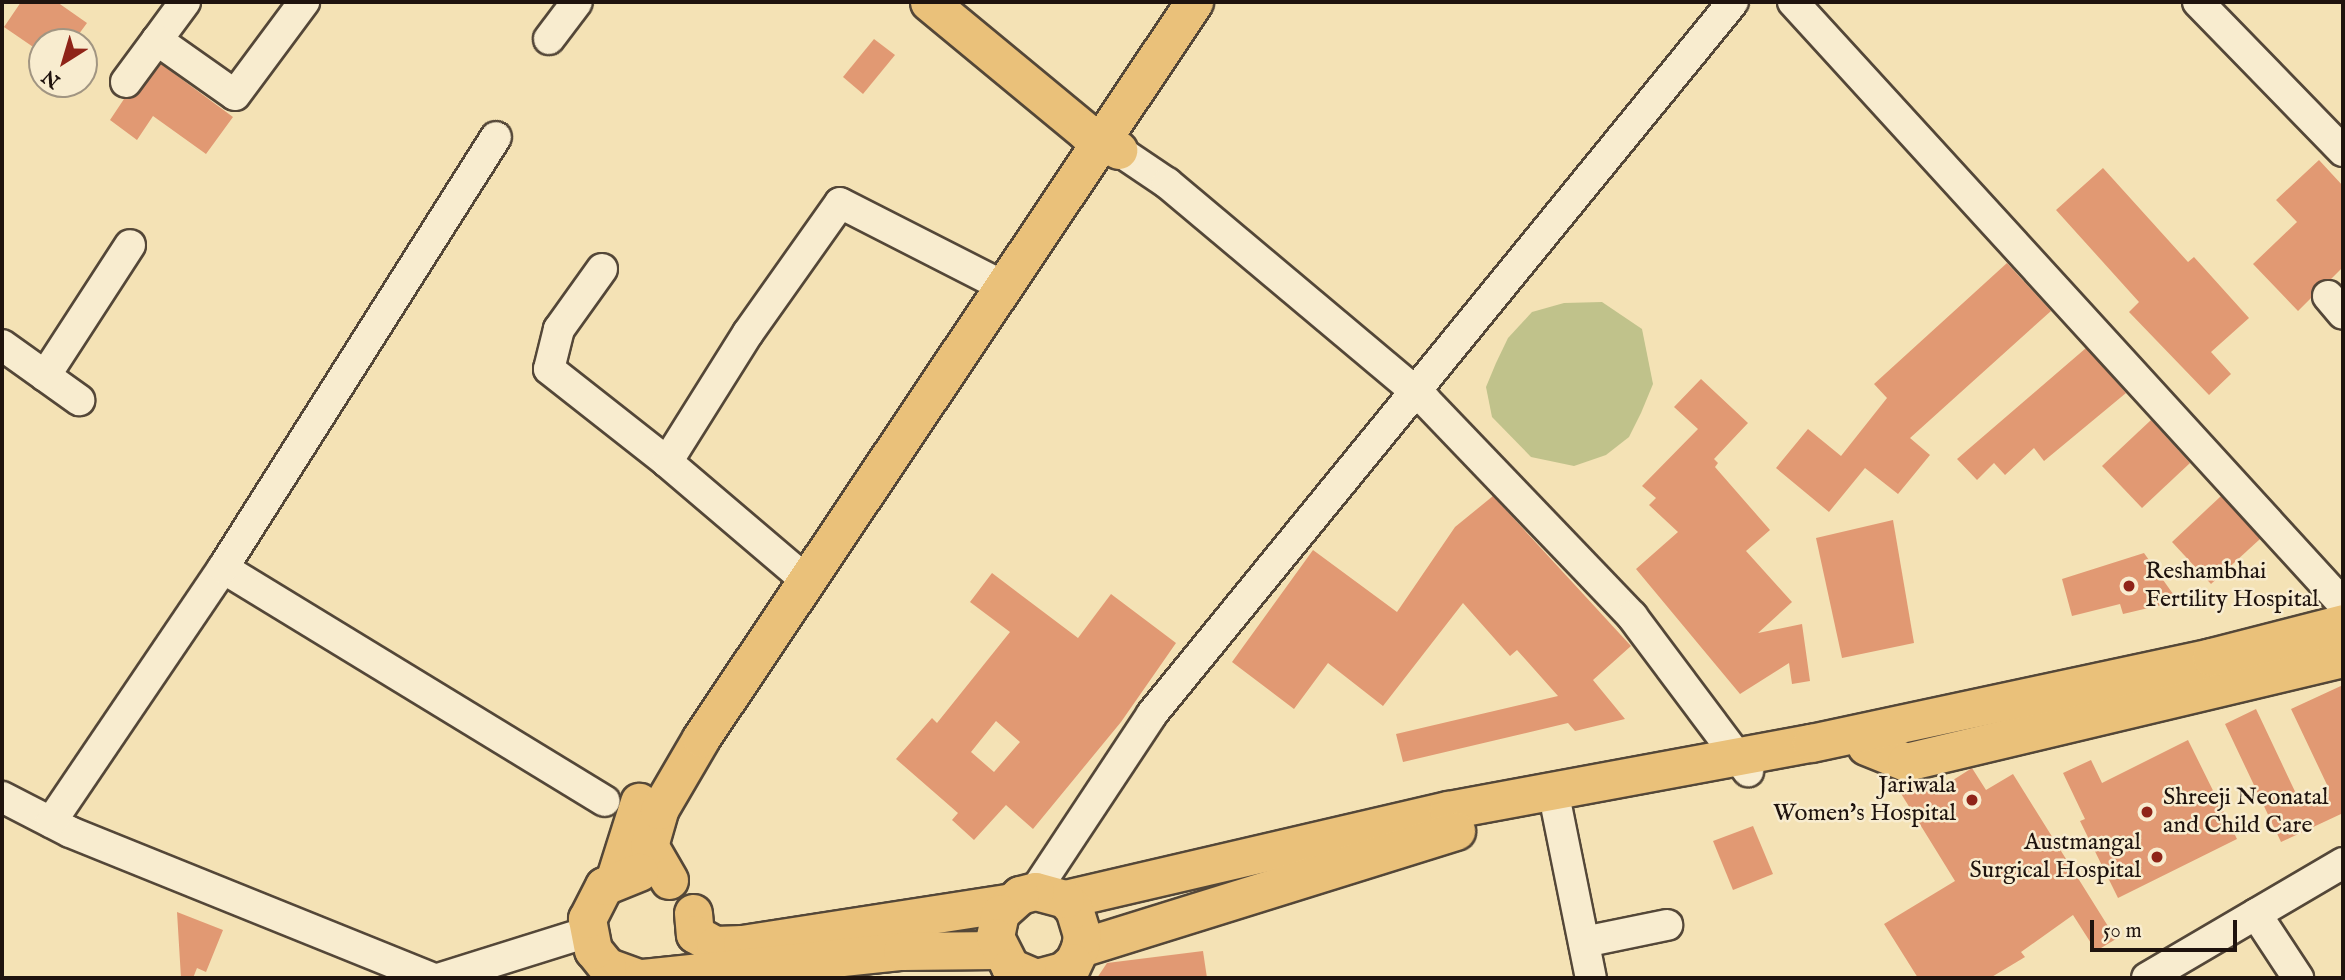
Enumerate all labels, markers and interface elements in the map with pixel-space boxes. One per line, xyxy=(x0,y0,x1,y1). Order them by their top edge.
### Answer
north arrow xyxy=(28,28,98,98)
text: N xyxy=(38,64,65,93)
place label: Reshambhai Fertility Hospital xyxy=(2145,558,2319,614)
marker: Reshambhai Fertility Hospital xyxy=(2119,576,2139,596)
place label: Jariwala Women's Hospital xyxy=(1773,772,1956,828)
place label: Shreeji Neonatal and Child Care xyxy=(2163,784,2329,840)
marker: Jariwala Women's Hospital xyxy=(1962,790,1982,810)
marker: Shreeji Neonatal and Child Care xyxy=(2137,802,2157,822)
place label: Austmangal Surgical Hospital xyxy=(1970,829,2141,885)
marker: Austmangal Surgical Hospital xyxy=(2147,847,2167,867)
scale bar xyxy=(2093,906,2240,950)
text: 50 m xyxy=(2103,918,2142,945)

